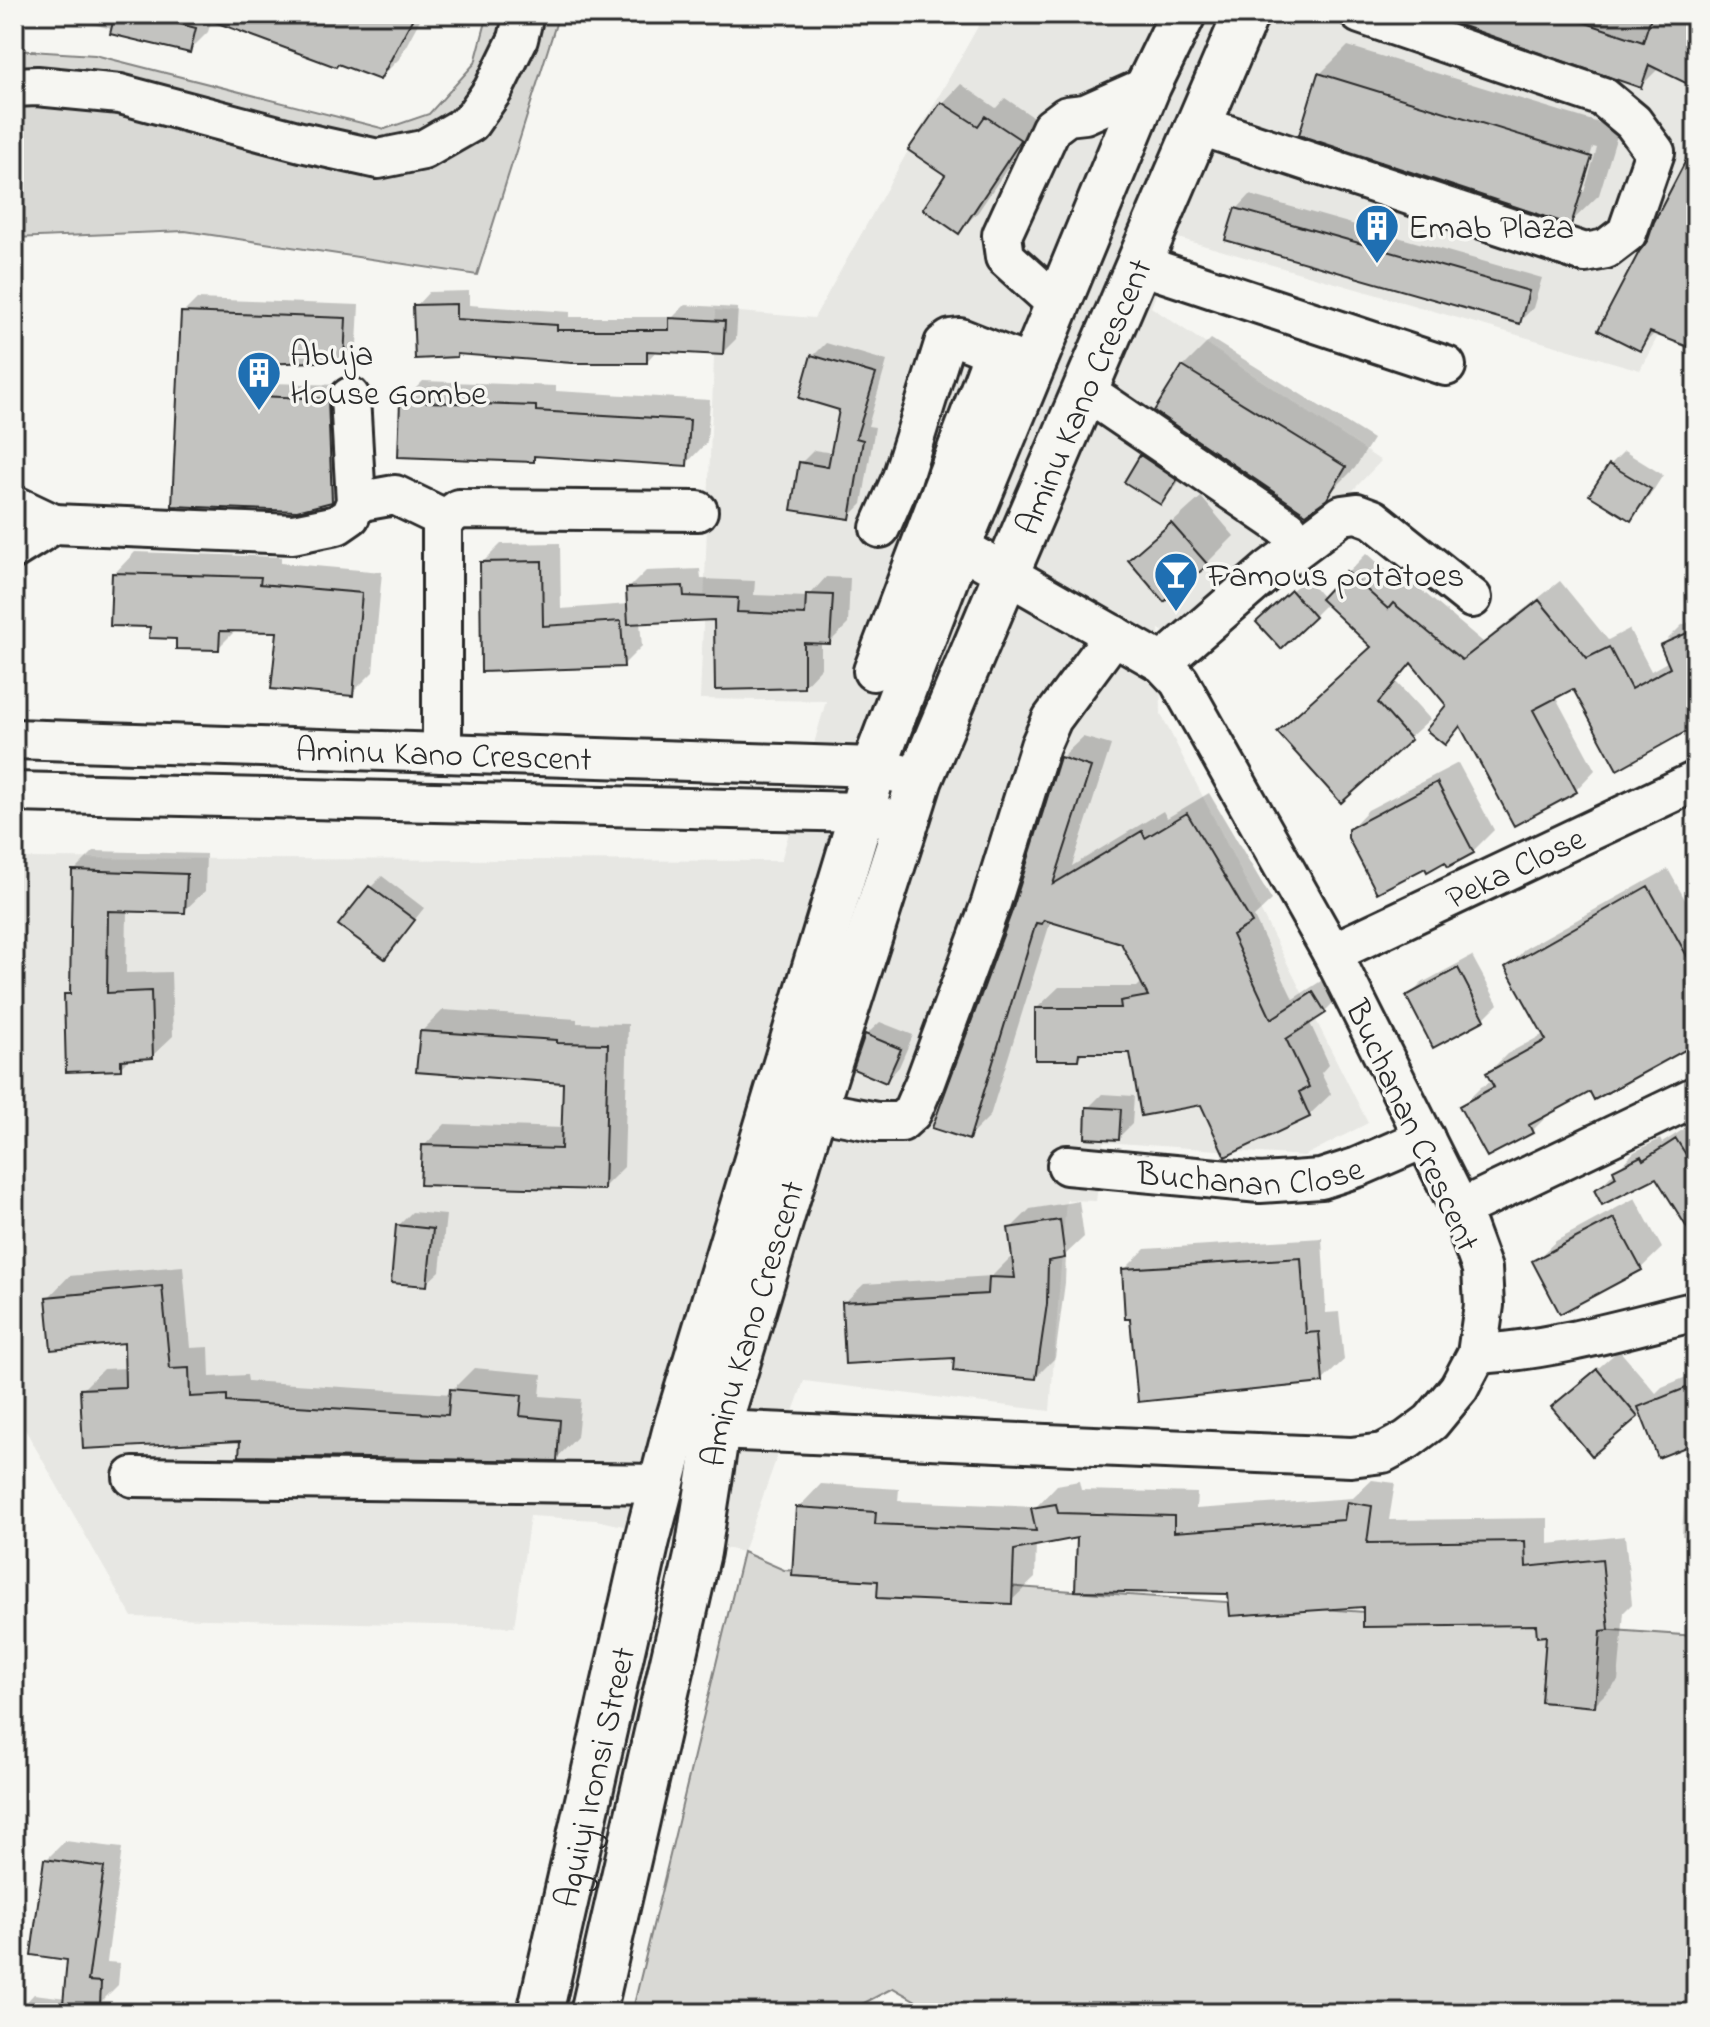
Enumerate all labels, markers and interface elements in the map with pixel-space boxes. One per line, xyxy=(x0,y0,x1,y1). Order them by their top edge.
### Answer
building icon: Emab Plaza xyxy=(1353,202,1401,265)
place label: Emab Plaza xyxy=(1408,205,1574,255)
street label: Aminu Kano Crescent xyxy=(1005,252,1167,544)
place label: Abuja House Gombe xyxy=(290,332,487,421)
building icon: Abuja House Gombe xyxy=(235,349,283,412)
bar icon: Famous potatoes xyxy=(1152,550,1200,613)
place label: Famous potatoes xyxy=(1206,553,1464,603)
street label: Aminu Kano Crescent xyxy=(295,727,592,787)
street label: Peka Close xyxy=(1438,815,1595,925)
street label: Buchanan Crescent xyxy=(1330,992,1491,1261)
street label: Buchanan Close xyxy=(1134,1146,1371,1212)
street label: Aminu Kano Crescent xyxy=(691,1175,820,1470)
street label: Aguiyi Ironsi Street xyxy=(544,1643,651,1913)

